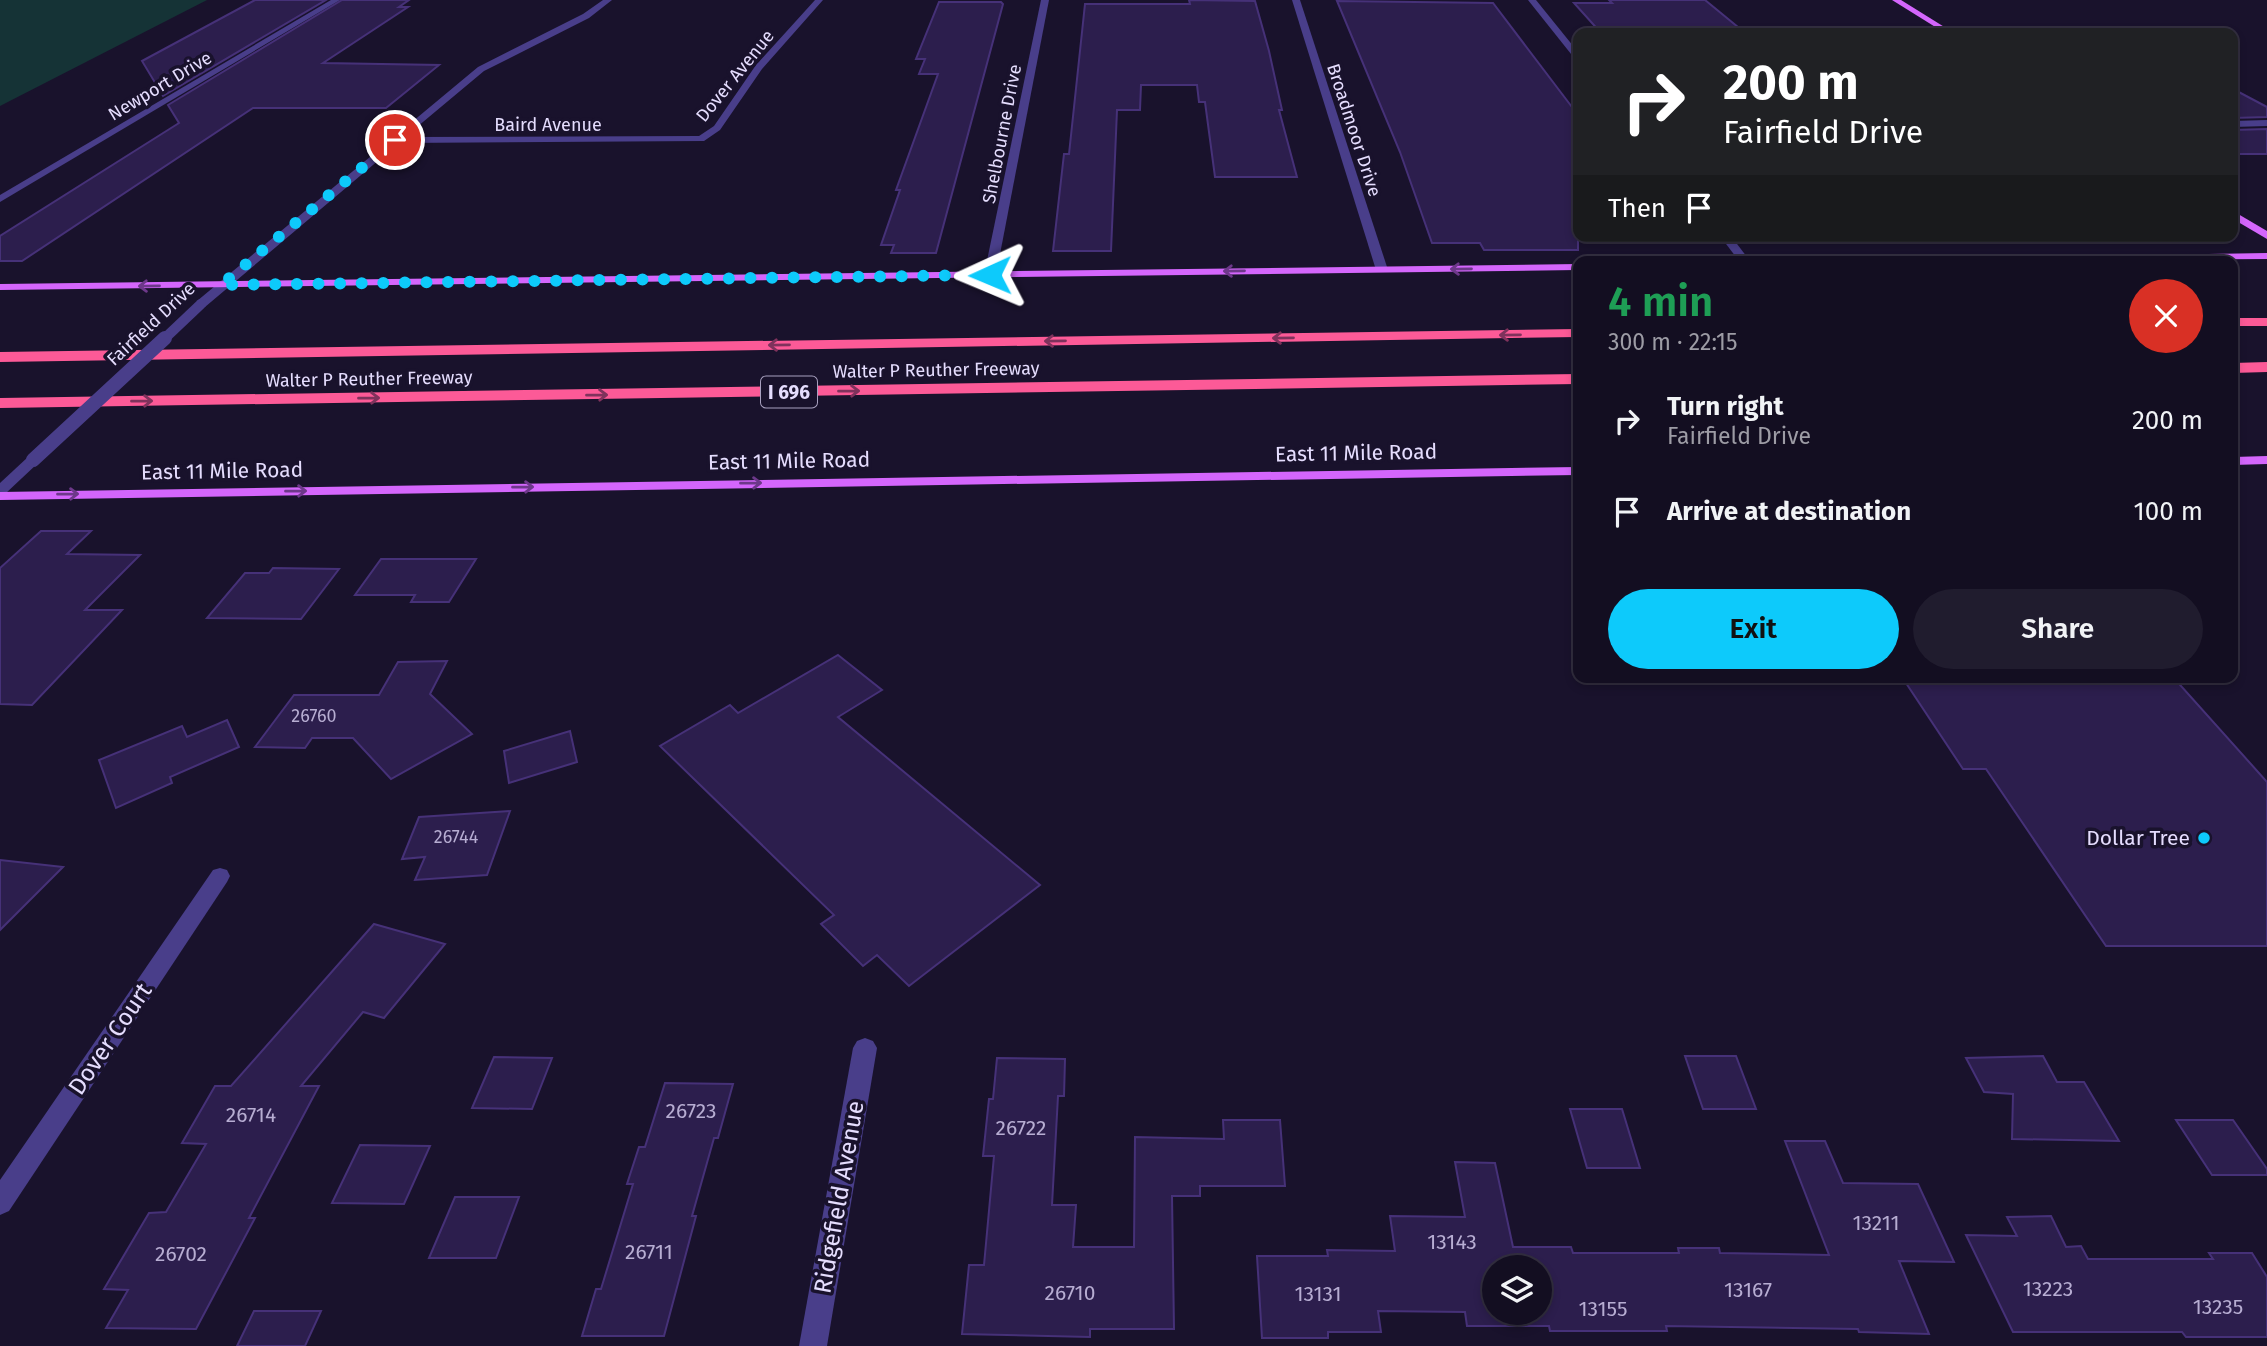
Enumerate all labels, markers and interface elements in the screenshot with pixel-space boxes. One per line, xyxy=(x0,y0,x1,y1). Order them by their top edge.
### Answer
street label: Dover Avenue xyxy=(691,26,779,126)
street label: Newport Drive xyxy=(104,47,216,125)
text: 200 m xyxy=(1723,53,1859,112)
icon: right xyxy=(1608,56,1699,147)
street label: Broadmoor Drive xyxy=(1322,61,1386,199)
street label: Shelbourne Drive xyxy=(978,62,1026,206)
pin xyxy=(365,110,425,170)
text: Fairfield Drive xyxy=(1723,113,1923,151)
street label: Baird Avenue xyxy=(494,114,602,136)
icon: arrive xyxy=(376,121,414,159)
icon: arrive xyxy=(1680,189,1718,227)
text: Then xyxy=(1608,193,1666,224)
position arrow xyxy=(953,238,1027,312)
one-way arrow xyxy=(1450,262,1473,275)
one-way arrow xyxy=(1223,264,1246,278)
text: 4 min xyxy=(1608,277,1713,327)
street label: Fairfield Drive xyxy=(102,278,200,370)
one-way arrow xyxy=(138,279,161,292)
button: close xyxy=(2129,279,2203,353)
one-way arrow xyxy=(1499,328,1522,341)
text: 300 m · 22:15 xyxy=(1608,328,1738,356)
one-way arrow xyxy=(1272,331,1295,345)
one-way arrow xyxy=(1044,334,1067,348)
one-way arrow xyxy=(768,339,791,352)
street label: Walter P Reuther Freeway xyxy=(832,357,1040,383)
street label: Walter P Reuther Freeway xyxy=(265,366,473,392)
road number: I 696 xyxy=(761,376,817,408)
one-way arrow xyxy=(837,384,860,398)
one-way arrow xyxy=(585,388,608,401)
one-way arrow xyxy=(357,391,380,405)
text: Turn right xyxy=(1667,391,1784,422)
one-way arrow xyxy=(130,394,153,408)
icon: right xyxy=(1608,402,1646,440)
text: 200 m xyxy=(2132,405,2203,436)
text: Fairfield Drive xyxy=(1667,422,1811,450)
street label: East 11 Mile Road xyxy=(1275,439,1437,467)
street label: East 11 Mile Road xyxy=(708,447,870,475)
street label: East 11 Mile Road xyxy=(141,457,303,485)
one-way arrow xyxy=(739,476,762,489)
one-way arrow xyxy=(511,480,534,493)
one-way arrow xyxy=(284,484,307,497)
one-way arrow xyxy=(56,488,79,501)
icon: arrive xyxy=(1608,493,1646,531)
text: Arrive at destination xyxy=(1667,496,1911,527)
text: 100 m xyxy=(2134,496,2203,527)
button: Exit xyxy=(1608,589,1899,669)
button: Share xyxy=(1913,589,2203,669)
house number: 26760 xyxy=(291,705,337,727)
place label: Dollar Tree xyxy=(2086,825,2190,851)
house number: 26744 xyxy=(434,826,479,848)
marker: Dollar Tree xyxy=(2196,830,2212,846)
street label: Dover Court xyxy=(62,978,158,1100)
house number: 26723 xyxy=(666,1098,716,1124)
street label: Ridgefield Avenue xyxy=(808,1099,870,1295)
house number: 26714 xyxy=(226,1102,276,1128)
house number: 26722 xyxy=(996,1115,1046,1141)
house number: 13211 xyxy=(1852,1210,1900,1236)
house number: 13143 xyxy=(1427,1229,1477,1255)
house number: 26711 xyxy=(625,1239,673,1265)
house number: 26702 xyxy=(155,1241,207,1267)
map controls xyxy=(1482,1255,1552,1325)
button: layers xyxy=(1482,1255,1552,1325)
house number: 13223 xyxy=(2023,1276,2073,1302)
house number: 13167 xyxy=(1724,1277,1772,1303)
house number: 26710 xyxy=(1045,1280,1095,1306)
house number: 13131 xyxy=(1294,1281,1342,1307)
house number: 13235 xyxy=(2193,1294,2243,1320)
house number: 13155 xyxy=(1578,1296,1628,1322)

